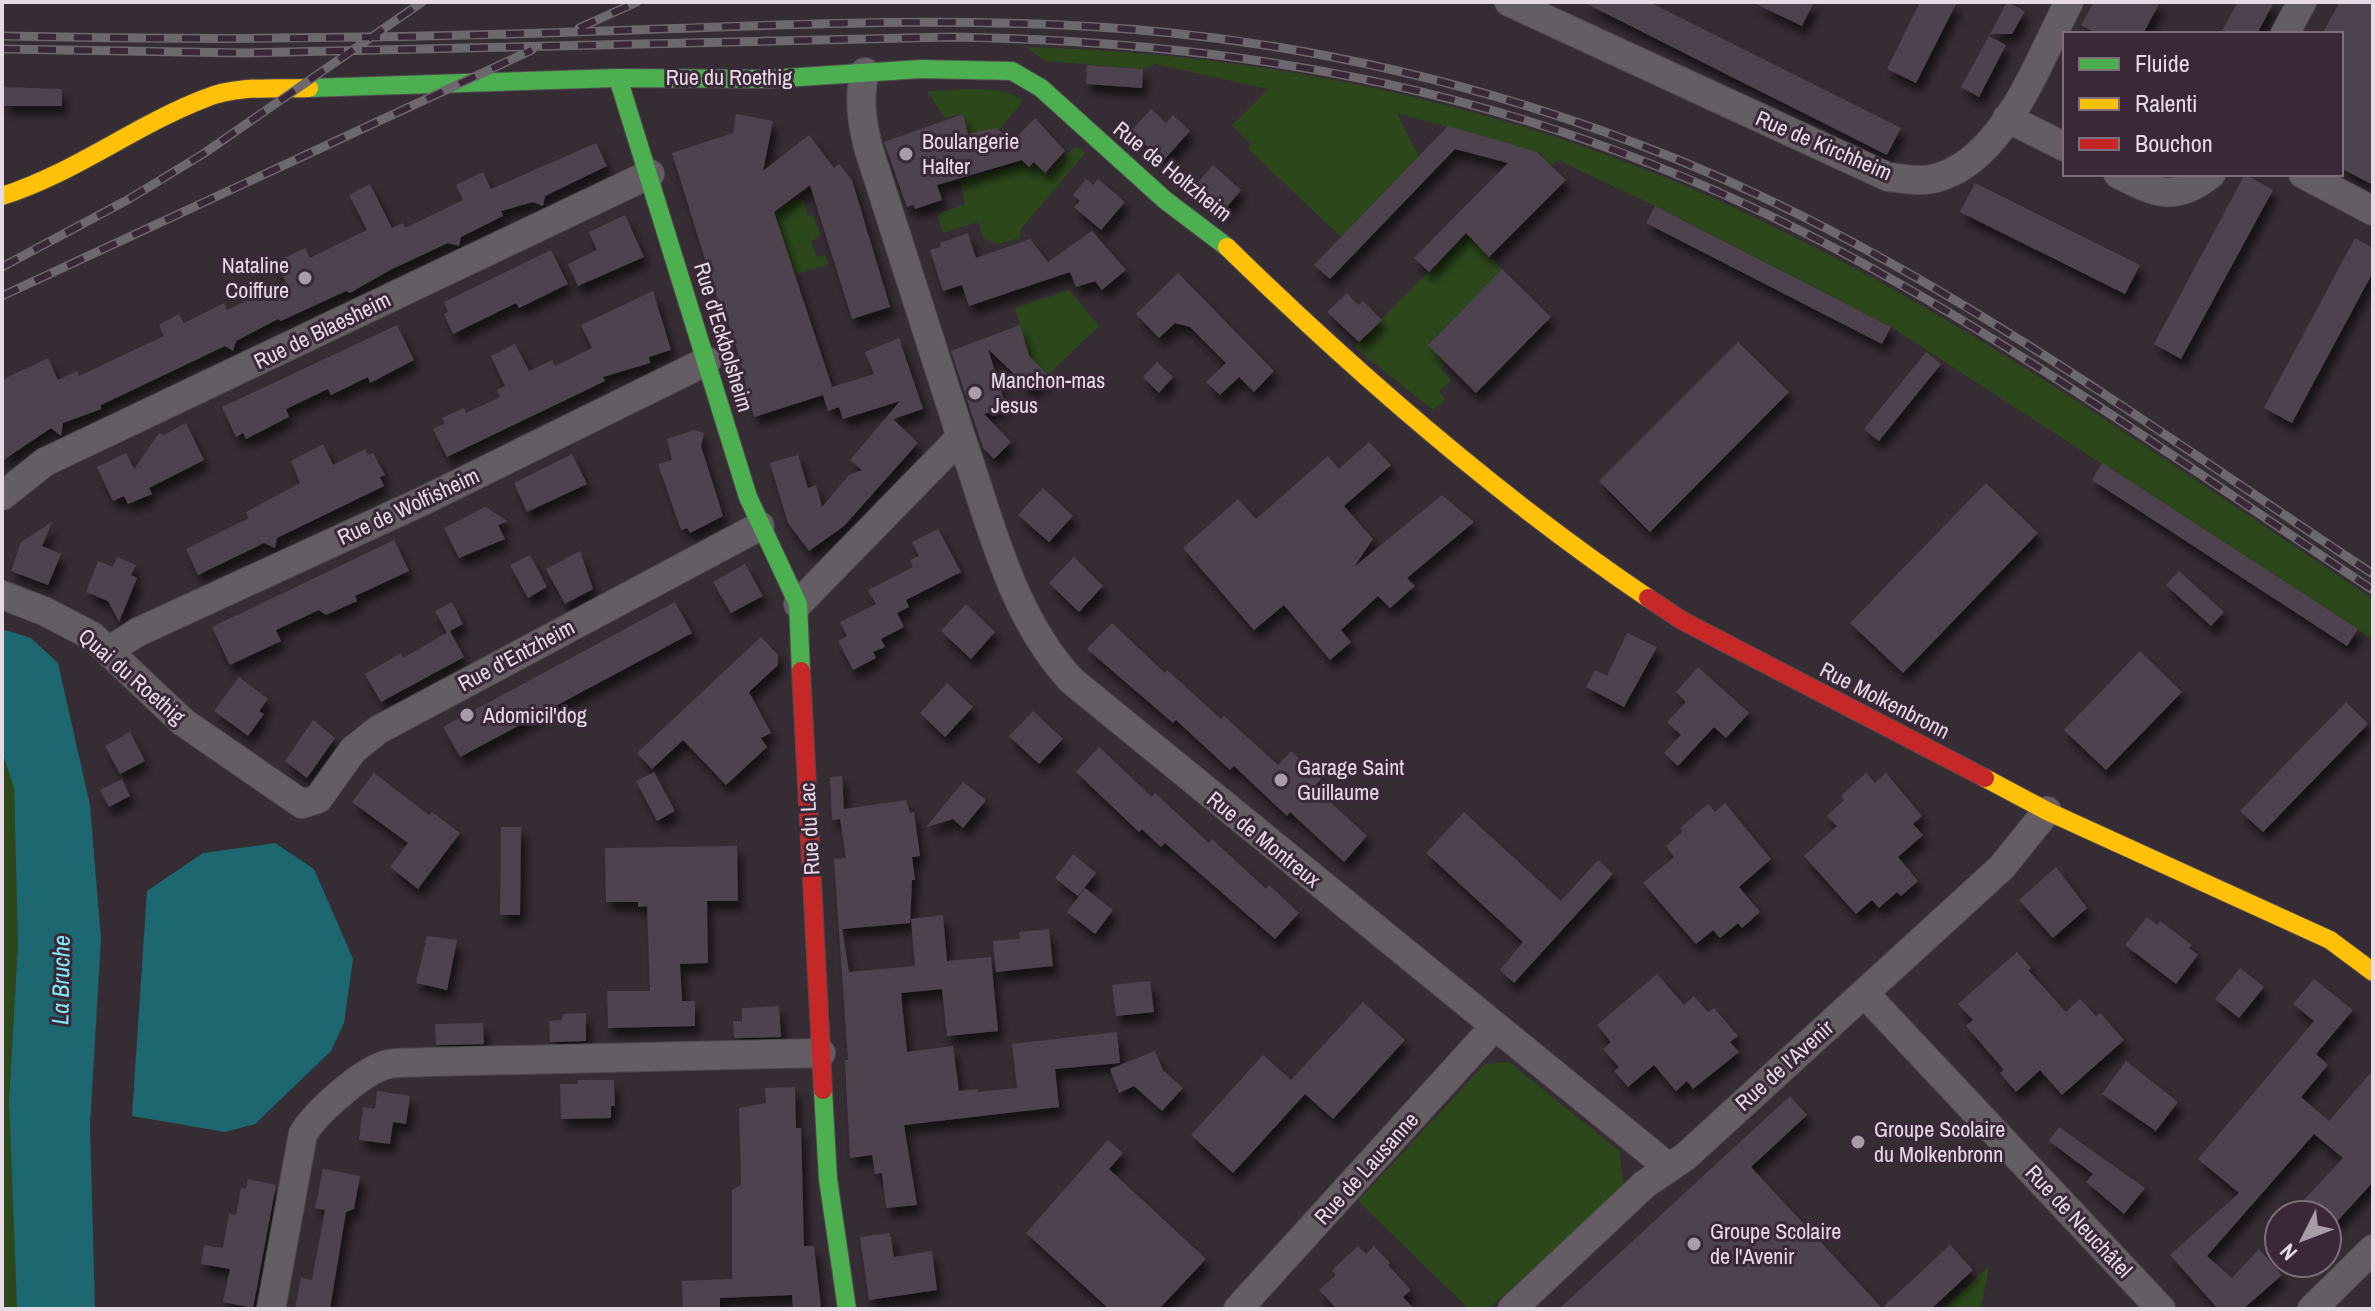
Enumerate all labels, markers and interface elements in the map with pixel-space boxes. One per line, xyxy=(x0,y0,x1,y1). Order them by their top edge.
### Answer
legend xyxy=(2063,32,2343,176)
text: Fluide xyxy=(2135,47,2190,79)
street label: Rue du Roethig xyxy=(666,62,792,92)
text: Ralenti xyxy=(2135,87,2197,119)
street label: Rue de Kirchheim xyxy=(1751,103,1897,187)
street label: Rue de Holtzheim xyxy=(1107,114,1239,228)
place label: Boulangerie Halter xyxy=(922,126,1019,181)
text: Bouchon xyxy=(2135,127,2213,159)
marker: Boulangerie Halter xyxy=(897,145,915,163)
place label: Nataline Coiffure xyxy=(222,250,289,305)
street label: Rue d'Eckbolsheim xyxy=(687,259,761,415)
marker: Nataline Coiffure xyxy=(296,269,314,287)
street label: Rue de Blaesheim xyxy=(249,284,395,376)
place label: Manchon-mas Jesus xyxy=(991,365,1105,420)
marker: Manchon-mas Jesus xyxy=(966,384,984,402)
street label: Rue de Wolfisheim xyxy=(332,460,484,552)
street label: Rue d'Entzheim xyxy=(453,612,579,698)
street label: Quai du Roethig xyxy=(72,621,192,731)
street label: Rue Molkenbronn xyxy=(1815,654,1955,746)
place label: Adomicil'dog xyxy=(482,700,587,730)
marker: Adomicil'dog xyxy=(458,706,476,724)
place label: Garage Saint Guillaume xyxy=(1297,752,1404,807)
marker: Garage Saint Guillaume xyxy=(1272,771,1290,789)
street label: Rue du Lac xyxy=(792,782,826,876)
street label: Rue de Montreux xyxy=(1201,784,1327,894)
water label: La Bruche xyxy=(43,935,77,1025)
street label: Rue de l'Avenir xyxy=(1728,1013,1840,1117)
street label: Rue de Lausanne xyxy=(1307,1105,1425,1231)
place label: Groupe Scolaire du Molkenbronn xyxy=(1874,1114,2005,1169)
marker: Groupe Scolaire du Molkenbronn xyxy=(1849,1133,1867,1151)
street label: Rue de Neuchâtel xyxy=(2019,1158,2139,1284)
north arrow xyxy=(2263,1199,2343,1279)
place label: Groupe Scolaire de l'Avenir xyxy=(1710,1216,1841,1271)
marker: Groupe Scolaire de l'Avenir xyxy=(1685,1235,1703,1253)
text: N xyxy=(2273,1238,2304,1267)

